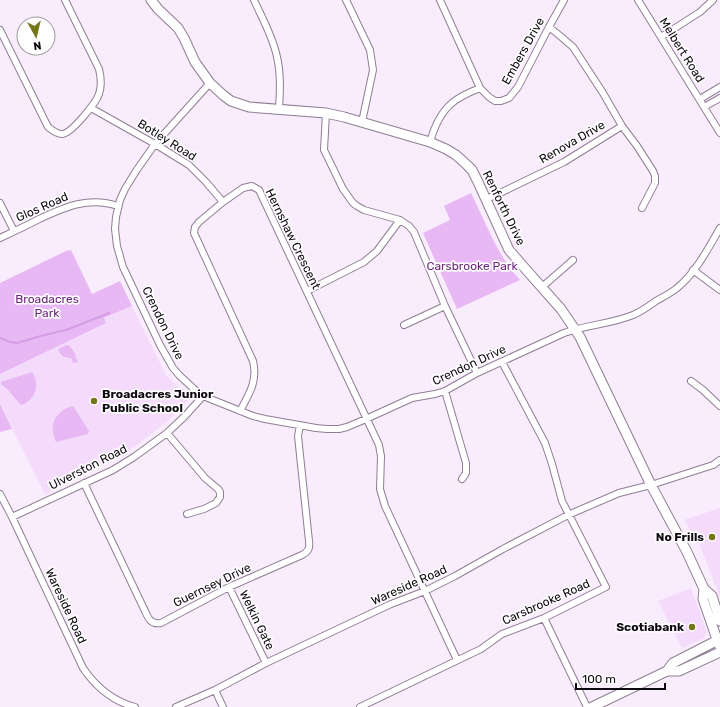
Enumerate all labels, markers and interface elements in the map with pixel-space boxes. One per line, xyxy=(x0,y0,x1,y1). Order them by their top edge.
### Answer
street label: Embers Drive xyxy=(499,15,547,87)
street label: Melbert Road xyxy=(657,15,707,85)
north arrow xyxy=(16,16,56,56)
text: N xyxy=(32,38,42,52)
street label: Botley Road xyxy=(135,116,199,164)
street label: Renova Drive xyxy=(537,117,607,166)
street label: Renforth Drive xyxy=(480,168,528,248)
street label: Hernshaw Crescent xyxy=(263,187,324,292)
street label: Glos Road xyxy=(14,189,70,225)
park label: Carsbrooke Park xyxy=(426,259,518,273)
street label: Crendon Drive xyxy=(139,284,187,362)
park label: Broadacres Park xyxy=(15,292,79,320)
street label: Crendon Drive xyxy=(430,342,508,388)
place label: Broadacres Junior Public School xyxy=(102,387,214,415)
marker: Broadacres Junior Public School xyxy=(89,396,99,406)
street label: Ulverston Road xyxy=(47,441,129,493)
place label: No Frills xyxy=(656,530,704,544)
marker: No Frills xyxy=(707,532,717,542)
street label: Guernsey Drive xyxy=(171,560,253,610)
street label: Wareside Road xyxy=(369,562,449,608)
street label: Wareside Road xyxy=(42,566,90,646)
street label: Carsbrooke Road xyxy=(500,576,592,628)
street label: Welkin Gate xyxy=(237,588,278,652)
place label: Scotiabank xyxy=(616,620,684,634)
marker: Scotiabank xyxy=(687,622,697,632)
scale bar xyxy=(576,665,665,691)
text: 100 m xyxy=(582,672,616,686)

